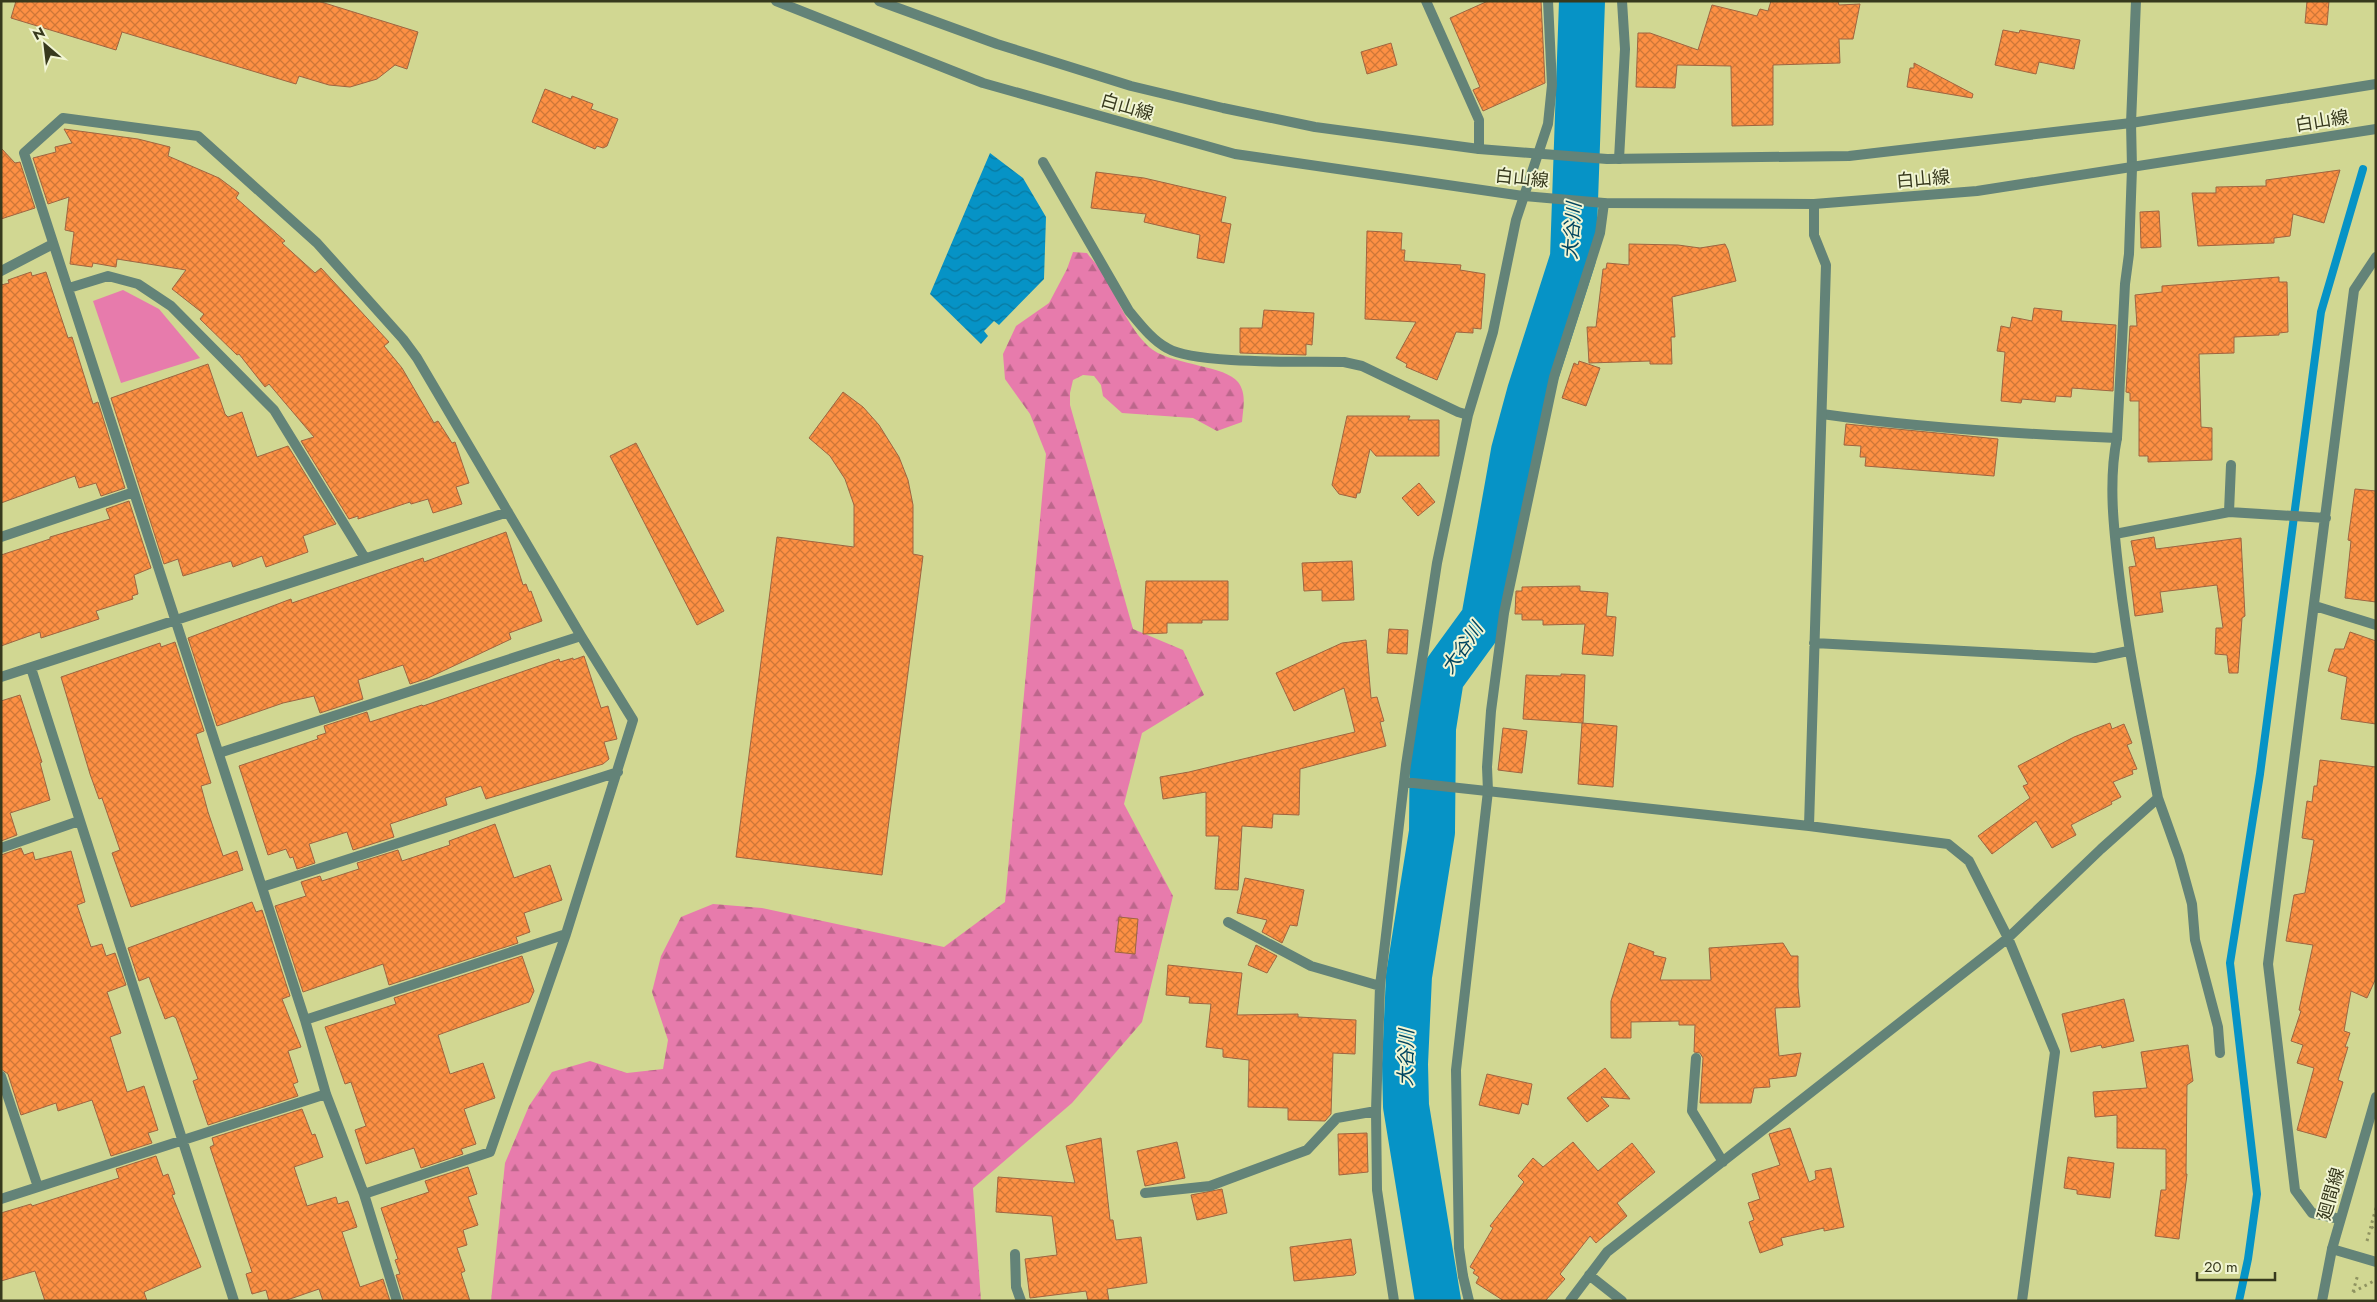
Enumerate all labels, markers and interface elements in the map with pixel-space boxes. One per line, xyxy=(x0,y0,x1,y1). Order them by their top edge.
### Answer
north arrow xyxy=(20,20,70,70)
text: N xyxy=(29,22,49,45)
street label: 白山線 xyxy=(1097,87,1157,127)
street label: 白山線 xyxy=(2293,104,2351,138)
street label: 白山線 xyxy=(1494,162,1550,194)
street label: 白山線 xyxy=(1895,164,1951,194)
water label: 大谷川 xyxy=(1557,200,1588,260)
water label: 大谷川 xyxy=(1435,615,1491,679)
water label: 大谷川 xyxy=(1392,1027,1420,1087)
street label: 廻間線 xyxy=(2311,1164,2351,1224)
scale bar xyxy=(2197,1250,2274,1282)
text: 20 m xyxy=(2204,1256,2238,1278)

